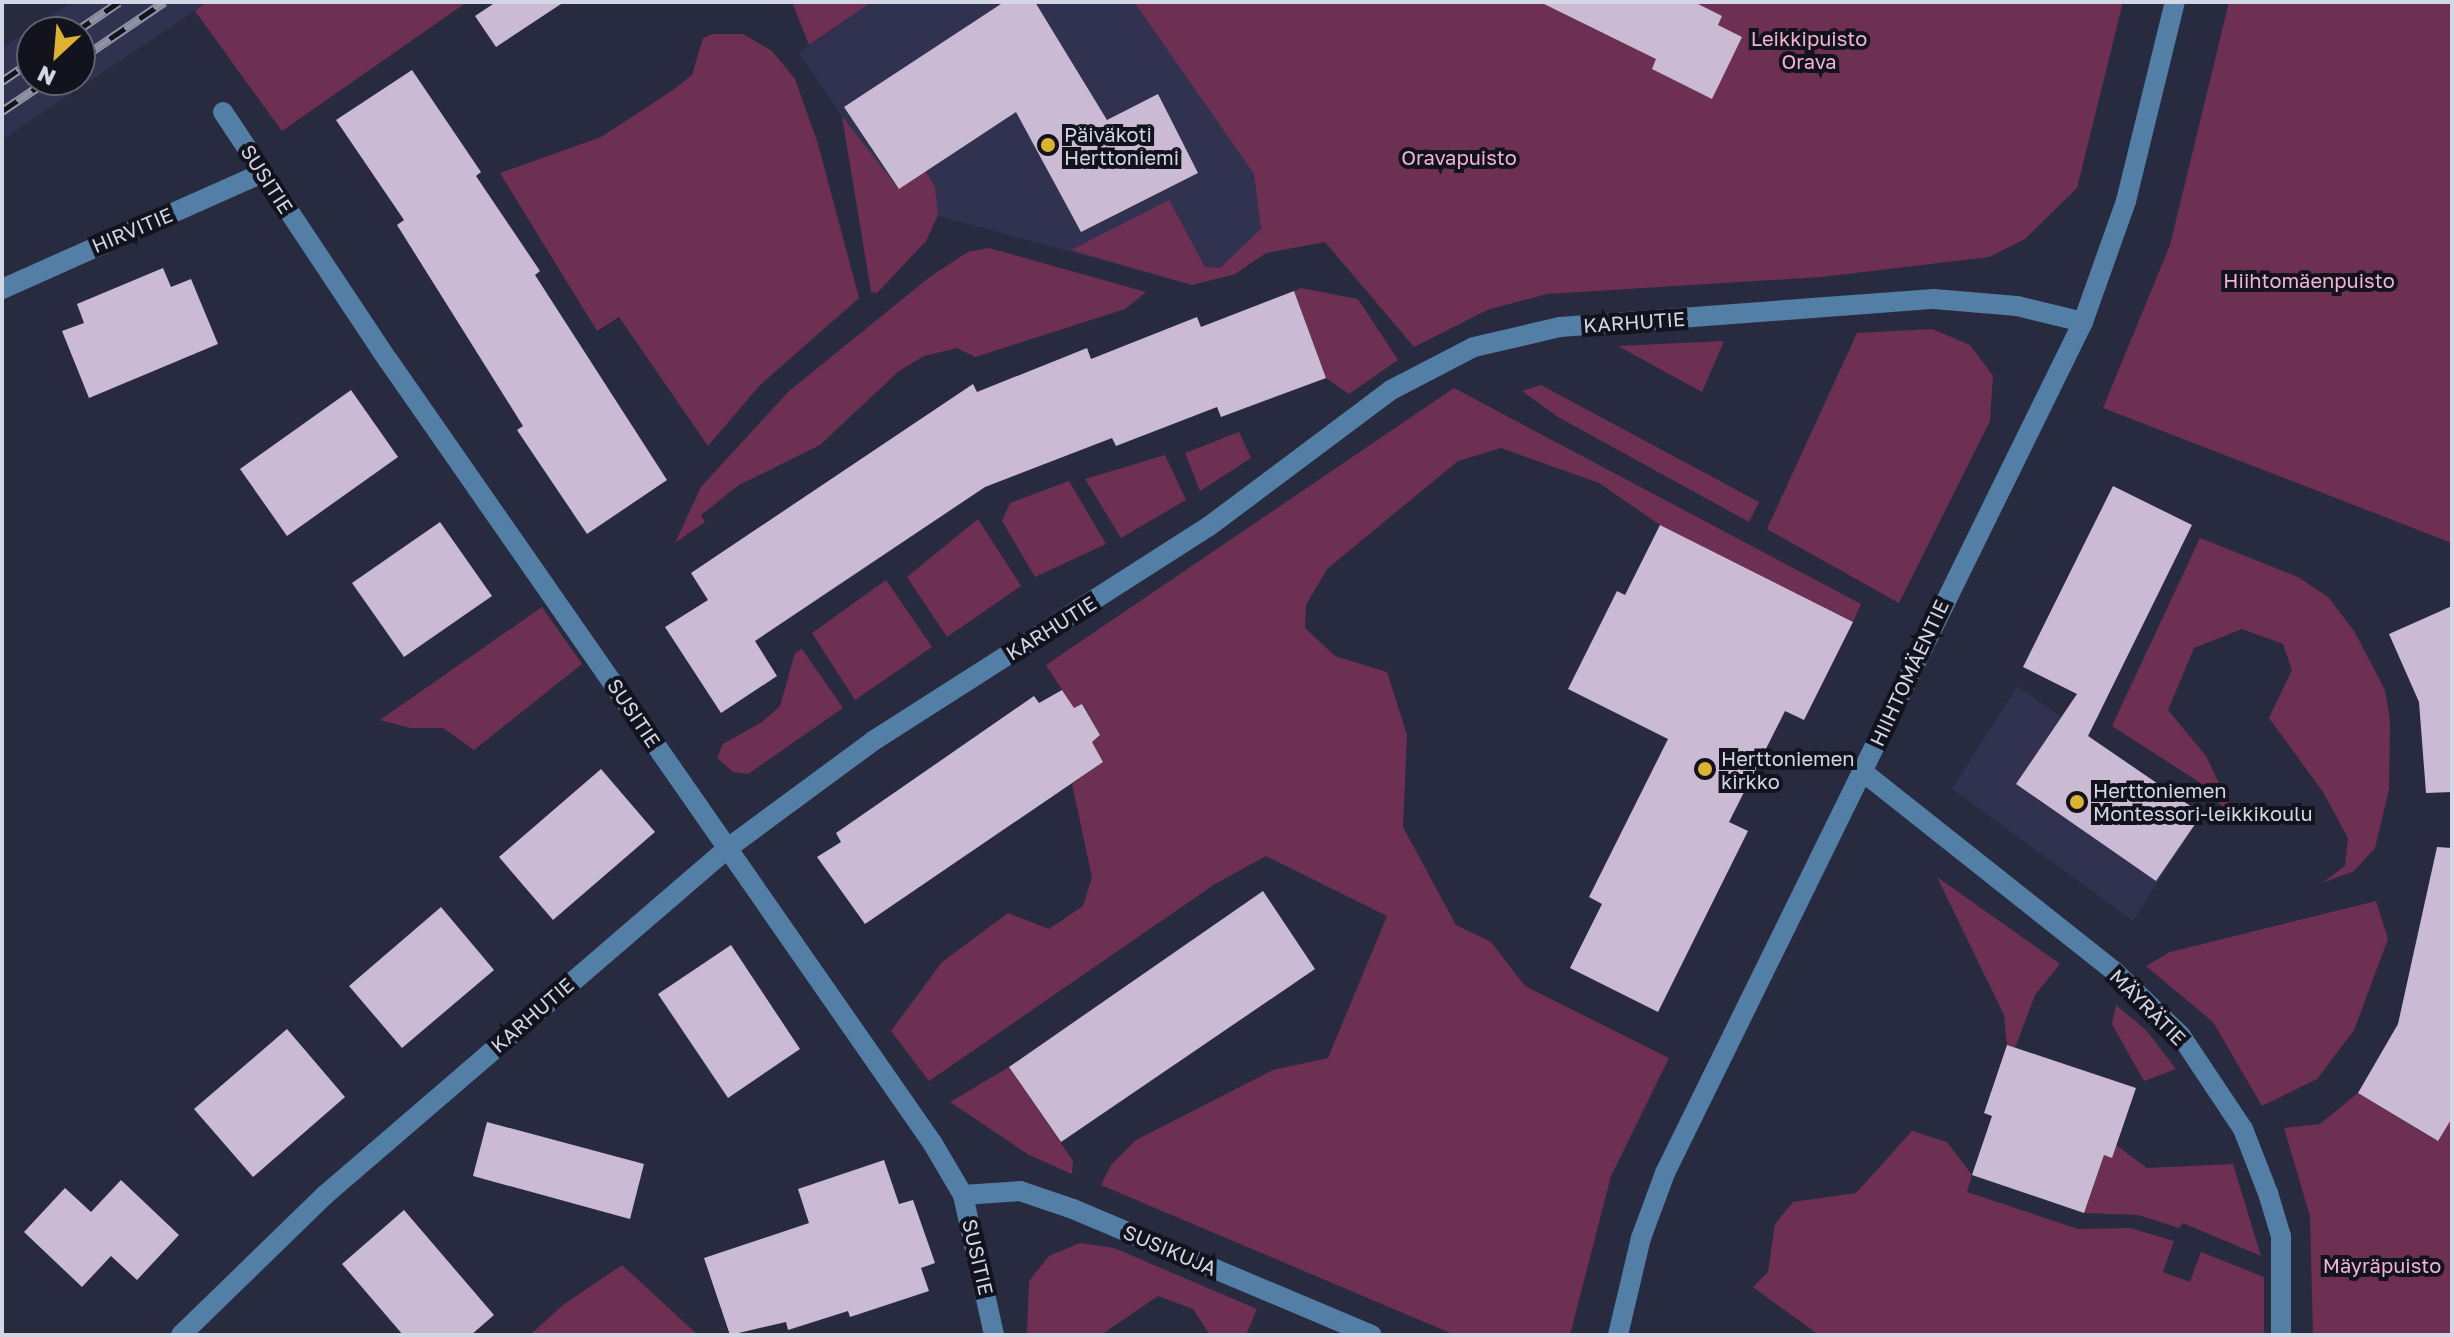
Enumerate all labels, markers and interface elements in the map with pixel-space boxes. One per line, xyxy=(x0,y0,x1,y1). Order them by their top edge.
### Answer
north arrow xyxy=(16,16,96,96)
park label: Leikkipuisto Orava xyxy=(1751,26,1867,73)
text: N xyxy=(33,60,60,92)
place label: Päiväkoti Herttoniemi xyxy=(1064,122,1179,169)
marker: Päiväkoti Herttoniemi xyxy=(1039,136,1057,154)
street label: SUSITIE xyxy=(236,140,298,218)
park label: Oravapuisto xyxy=(1401,145,1517,169)
street label: HIRVITIE xyxy=(88,202,176,258)
park label: Hiihtomäenpuisto xyxy=(2223,268,2395,292)
street label: KARHUTIE xyxy=(1582,306,1686,338)
street label: KARHUTIE xyxy=(1001,591,1101,665)
street label: HIIHTOMÄENTIE xyxy=(1865,596,1953,750)
street label: SUSITIE xyxy=(602,674,666,752)
place label: Herttoniemen kirkko xyxy=(1721,746,1855,793)
marker: Herttoniemen kirkko xyxy=(1696,760,1714,778)
place label: Herttoniemen Montessori-leikkikoulu xyxy=(2093,778,2312,825)
marker: Herttoniemen Montessori-leikkikoulu xyxy=(2068,793,2086,811)
street label: MÄYRÄTIE xyxy=(2105,964,2191,1050)
street label: KARHUTIE xyxy=(486,973,578,1057)
street label: SUSITIE xyxy=(958,1217,998,1297)
street label: SUSIKUJA xyxy=(1120,1220,1220,1280)
park label: Mäyräpuisto xyxy=(2323,1253,2441,1277)

